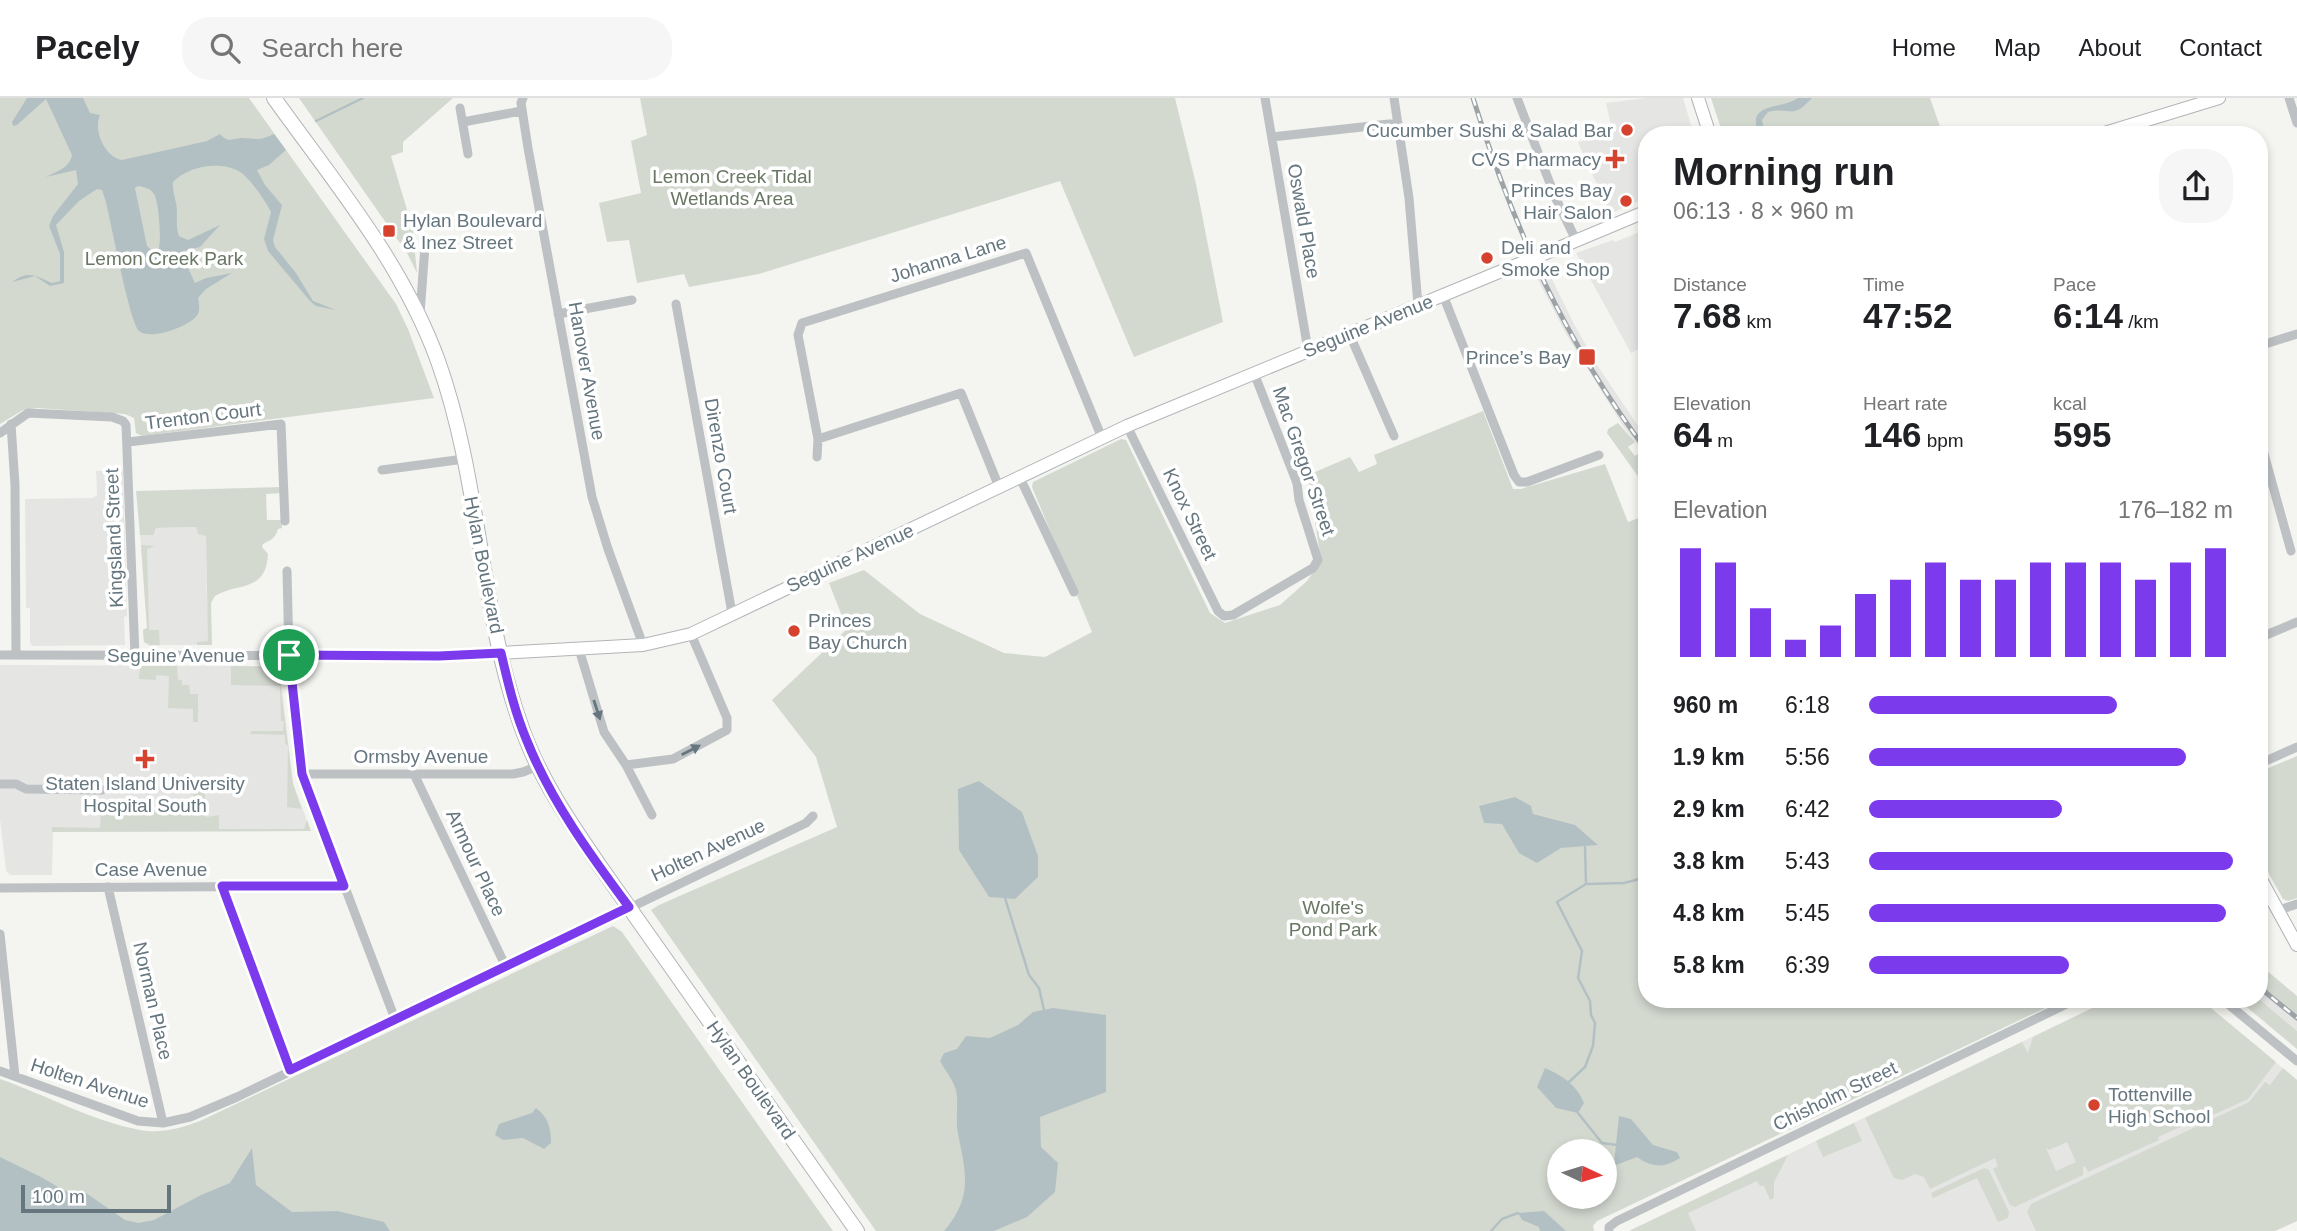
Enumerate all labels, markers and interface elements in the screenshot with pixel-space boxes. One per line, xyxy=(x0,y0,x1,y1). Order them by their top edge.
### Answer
search box xyxy=(182,17,672,80)
text: Pacely xyxy=(35,29,140,66)
icon: search xyxy=(206,29,244,67)
text: Search here xyxy=(262,33,403,63)
text: Home xyxy=(1892,34,1956,61)
text: Map xyxy=(1994,34,2041,61)
text: About xyxy=(2079,34,2141,61)
text: Contact xyxy=(2179,34,2262,61)
place label: Cucumber Sushi & Salad Bar xyxy=(1366,120,1614,141)
marker: Cucumber Sushi & Salad Bar xyxy=(1619,122,1635,138)
place label: CVS Pharmacy xyxy=(1471,149,1601,170)
button: share xyxy=(2159,149,2233,223)
marker: CVS Pharmacy xyxy=(1607,151,1623,167)
text: Morning run xyxy=(1673,151,1895,193)
street label: Oswald Place xyxy=(1284,162,1324,280)
park label: Lemon Creek Tidal Wetlands Area xyxy=(652,166,812,209)
place label: Princes Bay Hair Salon xyxy=(1511,180,1612,223)
marker: Princes Bay Hair Salon xyxy=(1618,193,1634,209)
text: 06:13 · 8 × 960 m xyxy=(1673,198,1854,224)
place label: Hylan Boulevard & Inez Street xyxy=(403,210,542,253)
marker: Hylan Boulevard & Inez Street xyxy=(381,223,397,239)
street label: Johanna Lane xyxy=(887,231,1009,287)
place label: Deli and Smoke Shop xyxy=(1501,237,1610,280)
park label: Lemon Creek Park xyxy=(85,248,244,269)
marker: Deli and Smoke Shop xyxy=(1479,250,1495,266)
text: Distance xyxy=(1673,274,1747,295)
text: Time xyxy=(1863,274,1905,295)
text: Pace xyxy=(2053,274,2096,295)
street label: Seguine Avenue xyxy=(1300,290,1436,362)
text: 7.68 xyxy=(1673,296,1741,335)
text: 47:52 xyxy=(1863,296,1953,335)
text: 6:14 xyxy=(2053,296,2123,335)
street label: Hanover Avenue xyxy=(564,300,610,442)
text: km xyxy=(1741,311,1772,332)
text: /km xyxy=(2123,311,2159,332)
place label: Prince’s Bay xyxy=(1466,347,1571,368)
marker: Prince’s Bay xyxy=(1577,347,1597,367)
street label: Mac Gregor Street xyxy=(1269,384,1340,539)
text: Elevation xyxy=(1673,393,1751,414)
text: Heart rate xyxy=(1863,393,1947,414)
text: kcal xyxy=(2053,393,2087,414)
street label: Direnzo Court xyxy=(700,396,742,516)
street label: Trenton Court xyxy=(144,398,263,434)
text: 64 xyxy=(1673,415,1712,454)
text: 146 xyxy=(1863,415,1921,454)
text: 595 xyxy=(2053,415,2111,454)
text: m xyxy=(1712,430,1733,451)
text: bpm xyxy=(1921,430,1964,451)
street label: Knox Street xyxy=(1159,465,1222,564)
street label: Kingsland Street xyxy=(101,467,127,608)
street label: Hylan Boulevard xyxy=(460,495,508,635)
text: Elevation xyxy=(1673,497,1768,523)
text: 176–182 m xyxy=(2118,497,2233,523)
street label: Seguine Avenue xyxy=(783,519,917,597)
place label: Princes Bay Church xyxy=(808,610,907,653)
marker: Princes Bay Church xyxy=(786,623,802,639)
pin xyxy=(259,625,319,685)
icon: arrive xyxy=(270,636,308,674)
street label: Seguine Avenue xyxy=(107,645,245,666)
text: 960 m xyxy=(1673,692,1738,718)
text: 6:18 xyxy=(1785,692,1830,718)
one-way arrow xyxy=(592,699,602,720)
one-way arrow xyxy=(682,744,702,756)
text: 1.9 km xyxy=(1673,744,1745,770)
text: 5:56 xyxy=(1785,744,1830,770)
street label: Ormsby Avenue xyxy=(354,746,488,767)
marker: Staten Island University Hospital South xyxy=(135,749,155,769)
place label: Staten Island University Hospital South xyxy=(45,773,245,816)
text: 2.9 km xyxy=(1673,796,1745,822)
text: 6:42 xyxy=(1785,796,1830,822)
street label: Armour Place xyxy=(442,806,510,920)
street label: Holten Avenue xyxy=(648,814,768,886)
text: 3.8 km xyxy=(1673,848,1745,874)
text: 5:43 xyxy=(1785,848,1830,874)
street label: Case Avenue xyxy=(95,859,207,880)
park label: Wolfe's Pond Park xyxy=(1289,897,1378,940)
text: 4.8 km xyxy=(1673,900,1745,926)
text: 5:45 xyxy=(1785,900,1830,926)
street label: Norman Place xyxy=(129,940,177,1062)
text: 5.8 km xyxy=(1673,952,1745,978)
text: 6:39 xyxy=(1785,952,1830,978)
street label: Hylan Boulevard xyxy=(702,1017,800,1143)
street label: Holten Avenue xyxy=(28,1054,152,1112)
street label: Chisholm Street xyxy=(1770,1057,1901,1135)
place label: Tottenville High School xyxy=(2108,1084,2210,1127)
marker: Tottenville High School xyxy=(2086,1097,2102,1113)
north arrow xyxy=(1547,1139,1617,1209)
map controls xyxy=(1547,1139,1617,1209)
scale bar xyxy=(21,1182,172,1214)
text: 100 m xyxy=(32,1186,85,1207)

